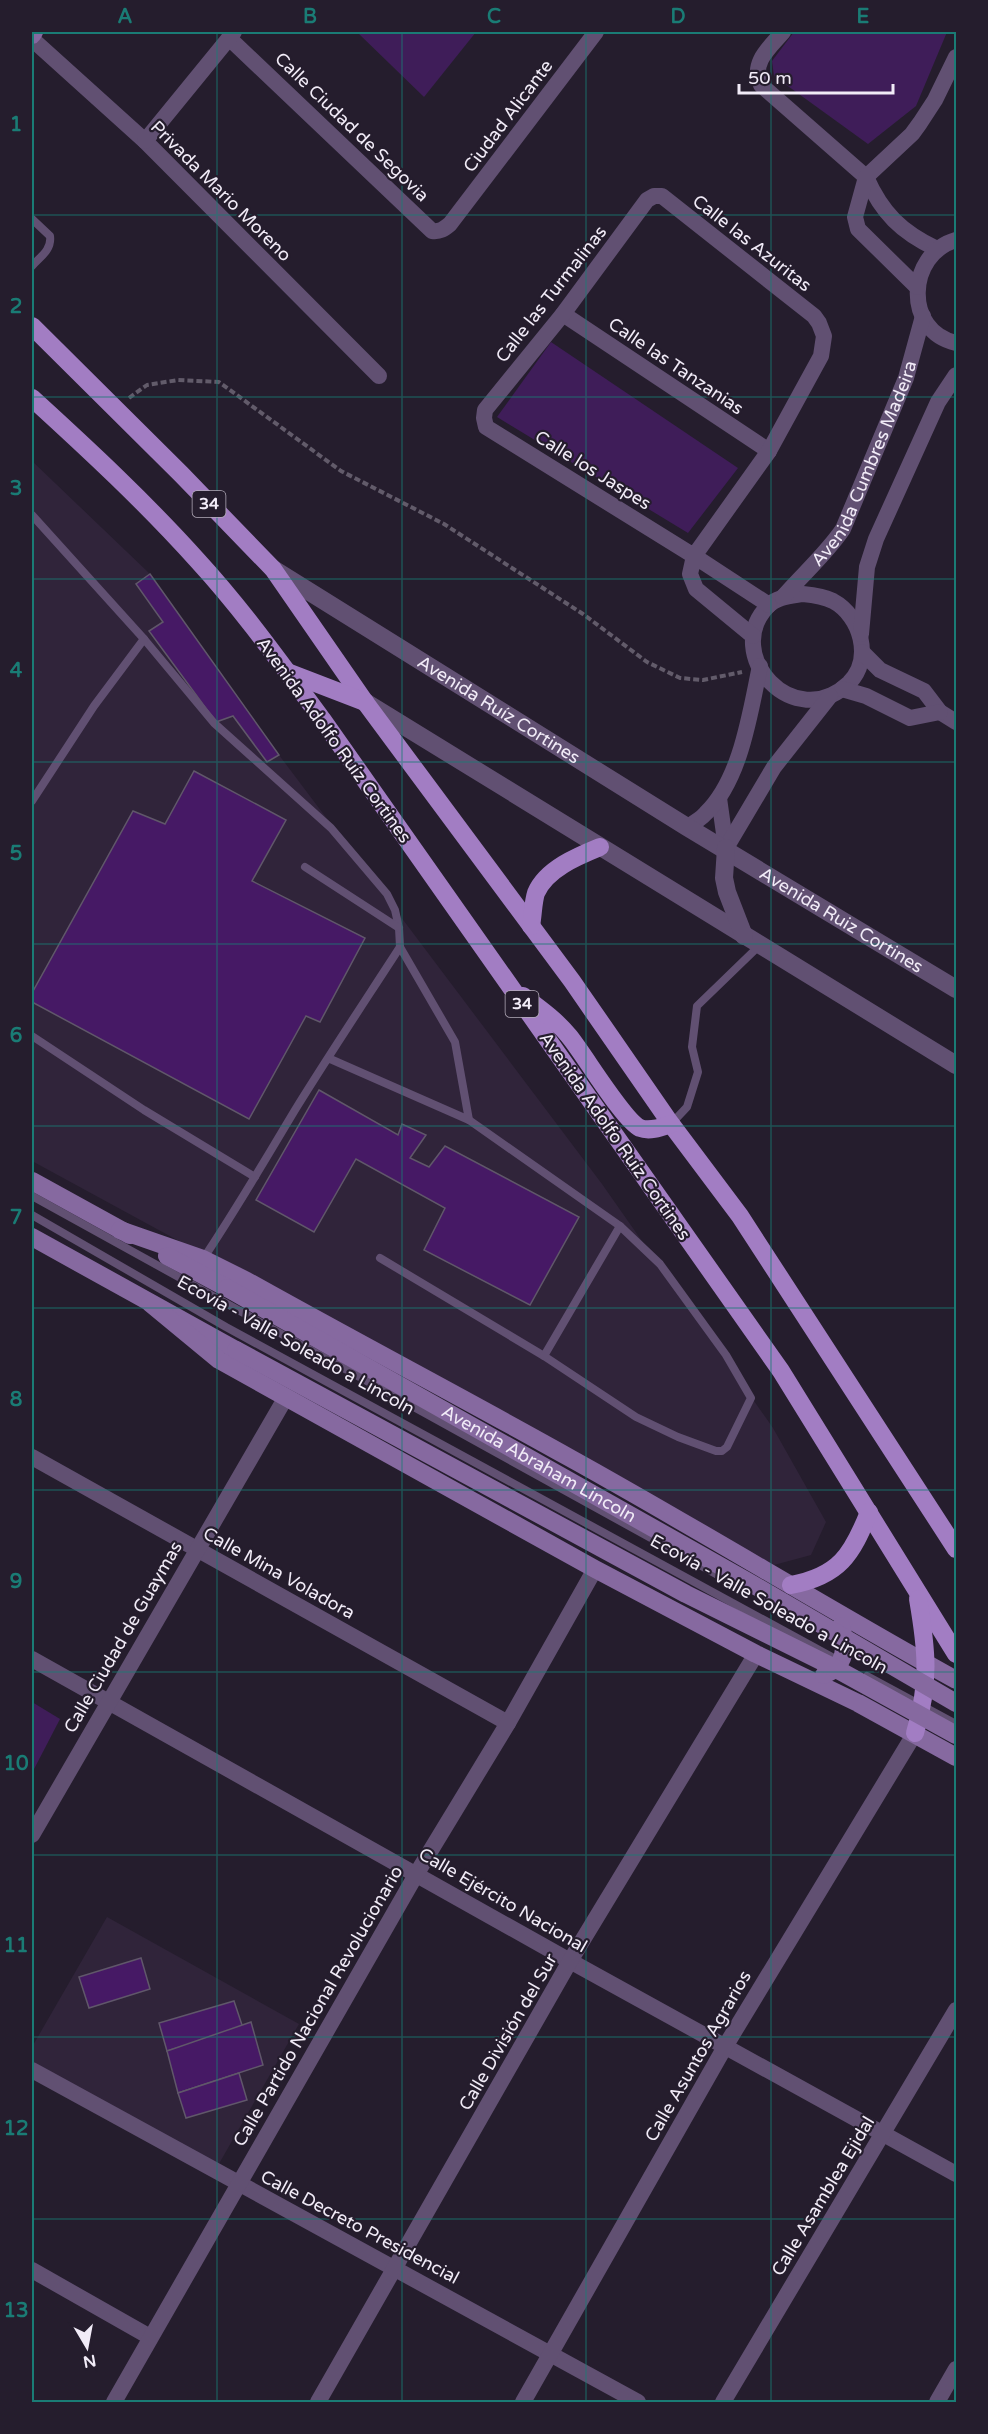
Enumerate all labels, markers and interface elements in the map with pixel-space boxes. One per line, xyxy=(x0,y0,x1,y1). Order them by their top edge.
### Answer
text: A xyxy=(118,5,133,29)
text: B xyxy=(303,5,317,29)
text: C xyxy=(487,5,501,29)
text: D xyxy=(670,5,686,29)
text: E xyxy=(857,5,870,29)
street label: Calle Ciudad de Segovia xyxy=(270,48,434,206)
street label: Ciudad Alicante xyxy=(459,55,557,177)
scale bar xyxy=(739,57,894,95)
text: 50 m xyxy=(748,67,792,89)
text: 1 xyxy=(10,113,22,137)
street label: Privada Mario Moreno xyxy=(146,116,296,266)
street label: Calle las Azuritas xyxy=(688,190,816,296)
street label: Calle las Turmalinas xyxy=(491,221,611,367)
text: 2 xyxy=(10,295,22,319)
street label: Calle las Tanzanias xyxy=(604,313,748,419)
street label: Avenida Cumbres Madeira xyxy=(806,358,921,571)
street label: Calle los Jaspes xyxy=(531,426,655,514)
text: 3 xyxy=(10,477,22,501)
road number: 34 xyxy=(192,491,226,517)
street label: Avenida Adolfo Ruíz Cortines xyxy=(252,633,416,847)
street label: Avenida Ruíz Cortines xyxy=(413,651,584,769)
text: 4 xyxy=(10,659,23,683)
text: 5 xyxy=(10,842,22,866)
street label: Avenida Ruiz Cortines xyxy=(755,862,927,978)
road number: 34 xyxy=(506,991,538,1017)
text: 6 xyxy=(10,1024,22,1048)
street label: Avenida Adolfo Ruíz Cortines xyxy=(535,1028,695,1244)
text: 7 xyxy=(10,1206,22,1230)
street label: Ecovía - Valle Soleado a Lincoln xyxy=(173,1270,419,1420)
text: 8 xyxy=(10,1388,22,1412)
street label: Avenida Abraham Lincoln xyxy=(438,1400,640,1527)
street label: Calle Mina Voladora xyxy=(199,1522,359,1624)
street label: Ecovía - Valle Soleado a Lincoln xyxy=(646,1529,892,1679)
street label: Calle Ciudad de Guaymas xyxy=(59,1537,187,1737)
text: 9 xyxy=(10,1570,22,1594)
text: 10 xyxy=(3,1752,29,1776)
street label: Calle Ejército Nacional xyxy=(415,1843,591,1957)
street label: Calle Partido Nacional Revolucionario xyxy=(228,1862,408,2150)
text: 11 xyxy=(3,1934,29,1958)
street label: Calle División del Sur xyxy=(454,1950,562,2114)
street label: Calle Asuntos Agrarios xyxy=(640,1967,756,2145)
street label: Calle Asamblea Ejidal xyxy=(767,2112,879,2280)
text: 12 xyxy=(3,2117,29,2141)
street label: Calle Decreto Presidencial xyxy=(257,2165,463,2289)
text: 13 xyxy=(3,2299,29,2323)
north arrow xyxy=(57,2317,117,2377)
text: N xyxy=(81,2350,97,2372)

